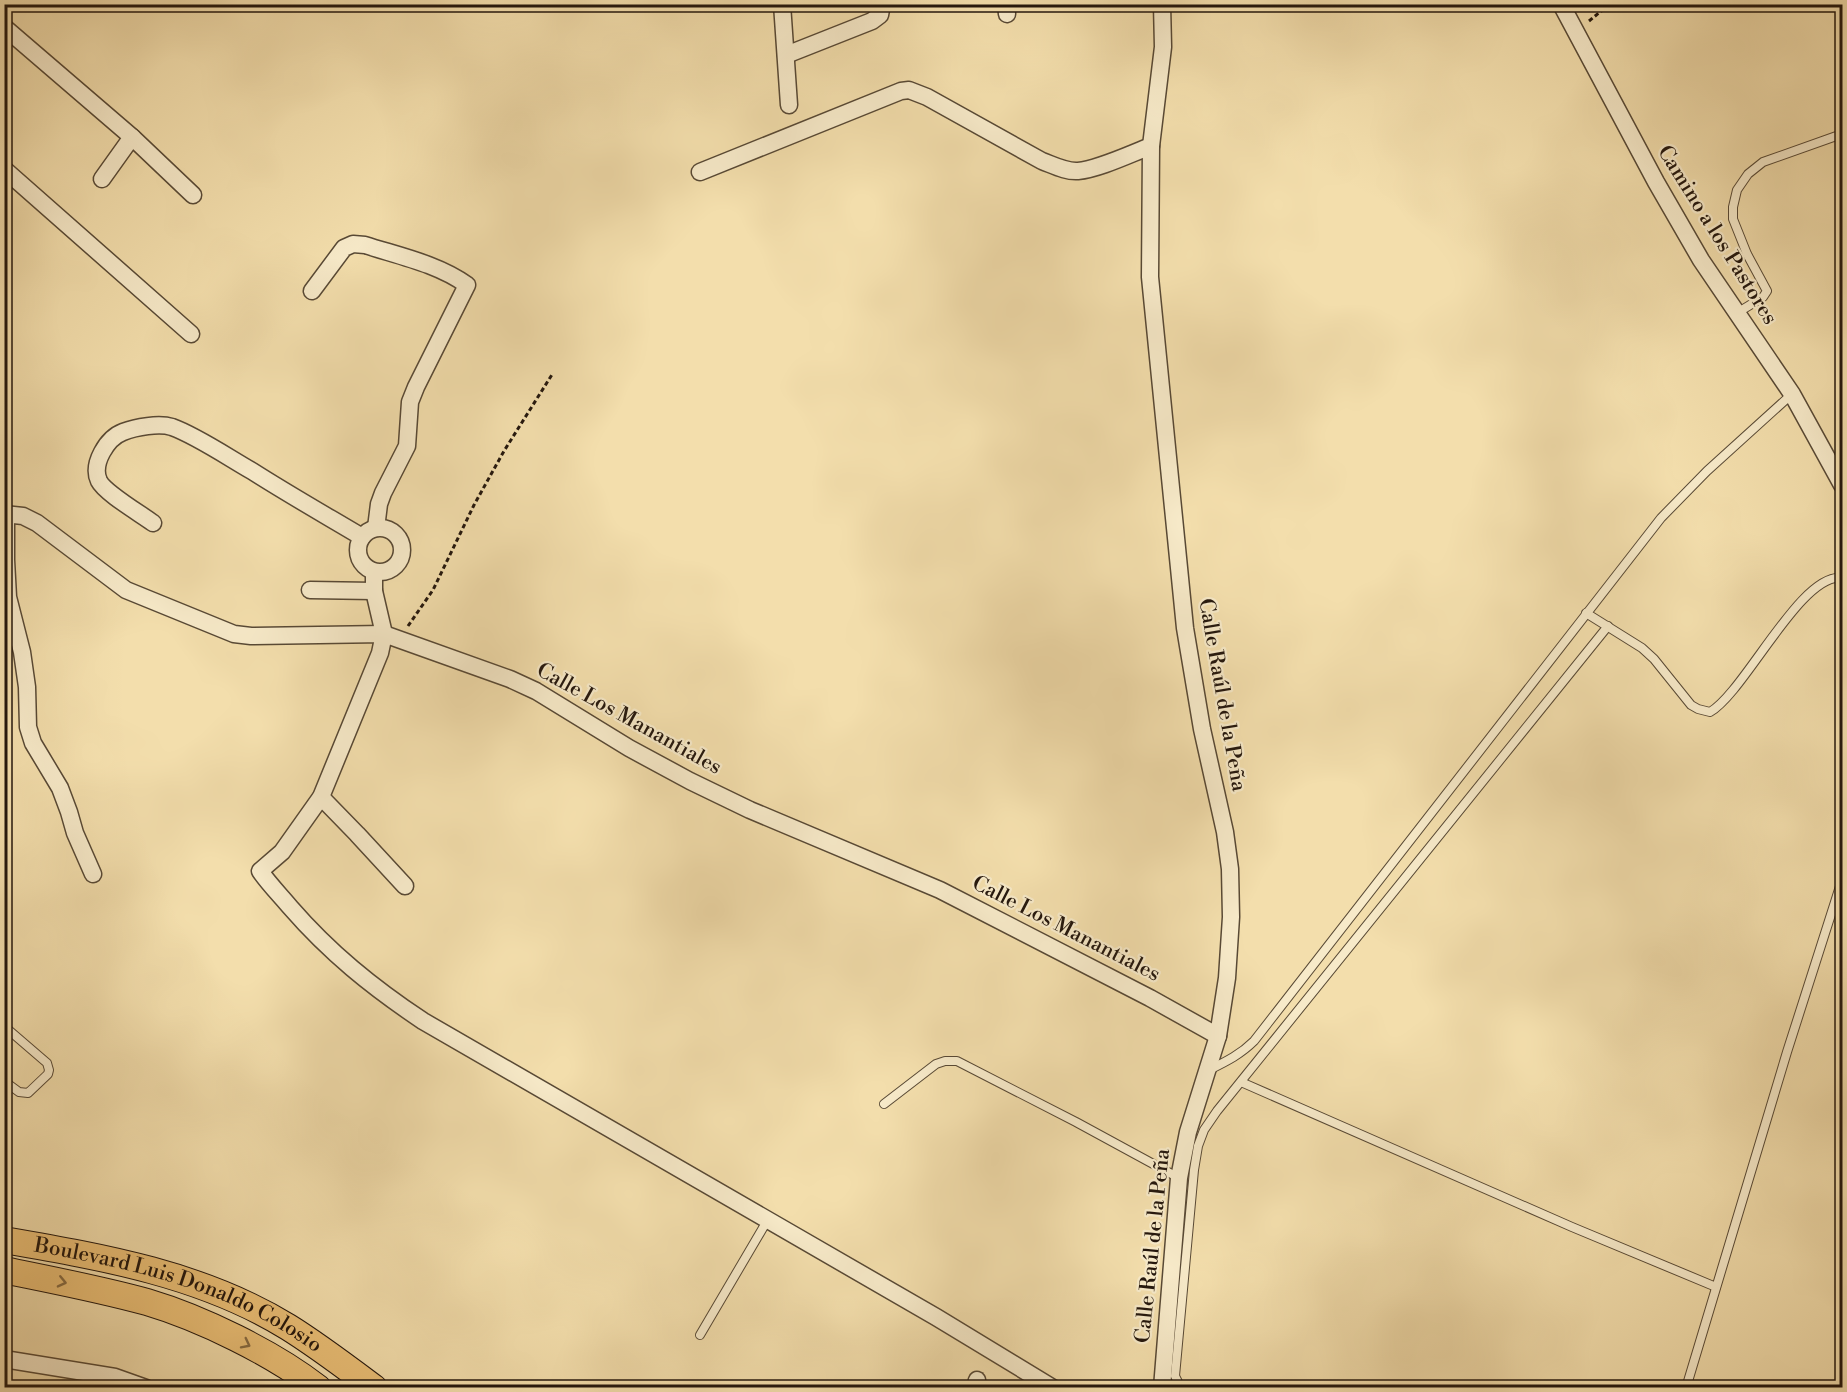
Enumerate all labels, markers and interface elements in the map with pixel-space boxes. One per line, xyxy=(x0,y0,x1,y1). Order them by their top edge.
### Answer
street label: Camino a los Pastores xyxy=(1651,141,1783,329)
street label: Calle Raúl de la Peña xyxy=(1192,597,1252,794)
street label: Calle Los Manantiales xyxy=(532,657,726,781)
street label: Calle Los Manantiales xyxy=(968,870,1164,988)
street label: Calle Raúl de la Peña xyxy=(1130,1147,1176,1345)
street label: Boulevard Luis Donaldo Colosio xyxy=(31,1232,327,1359)
one-way arrow xyxy=(56,1275,66,1288)
one-way arrow xyxy=(239,1337,250,1348)

